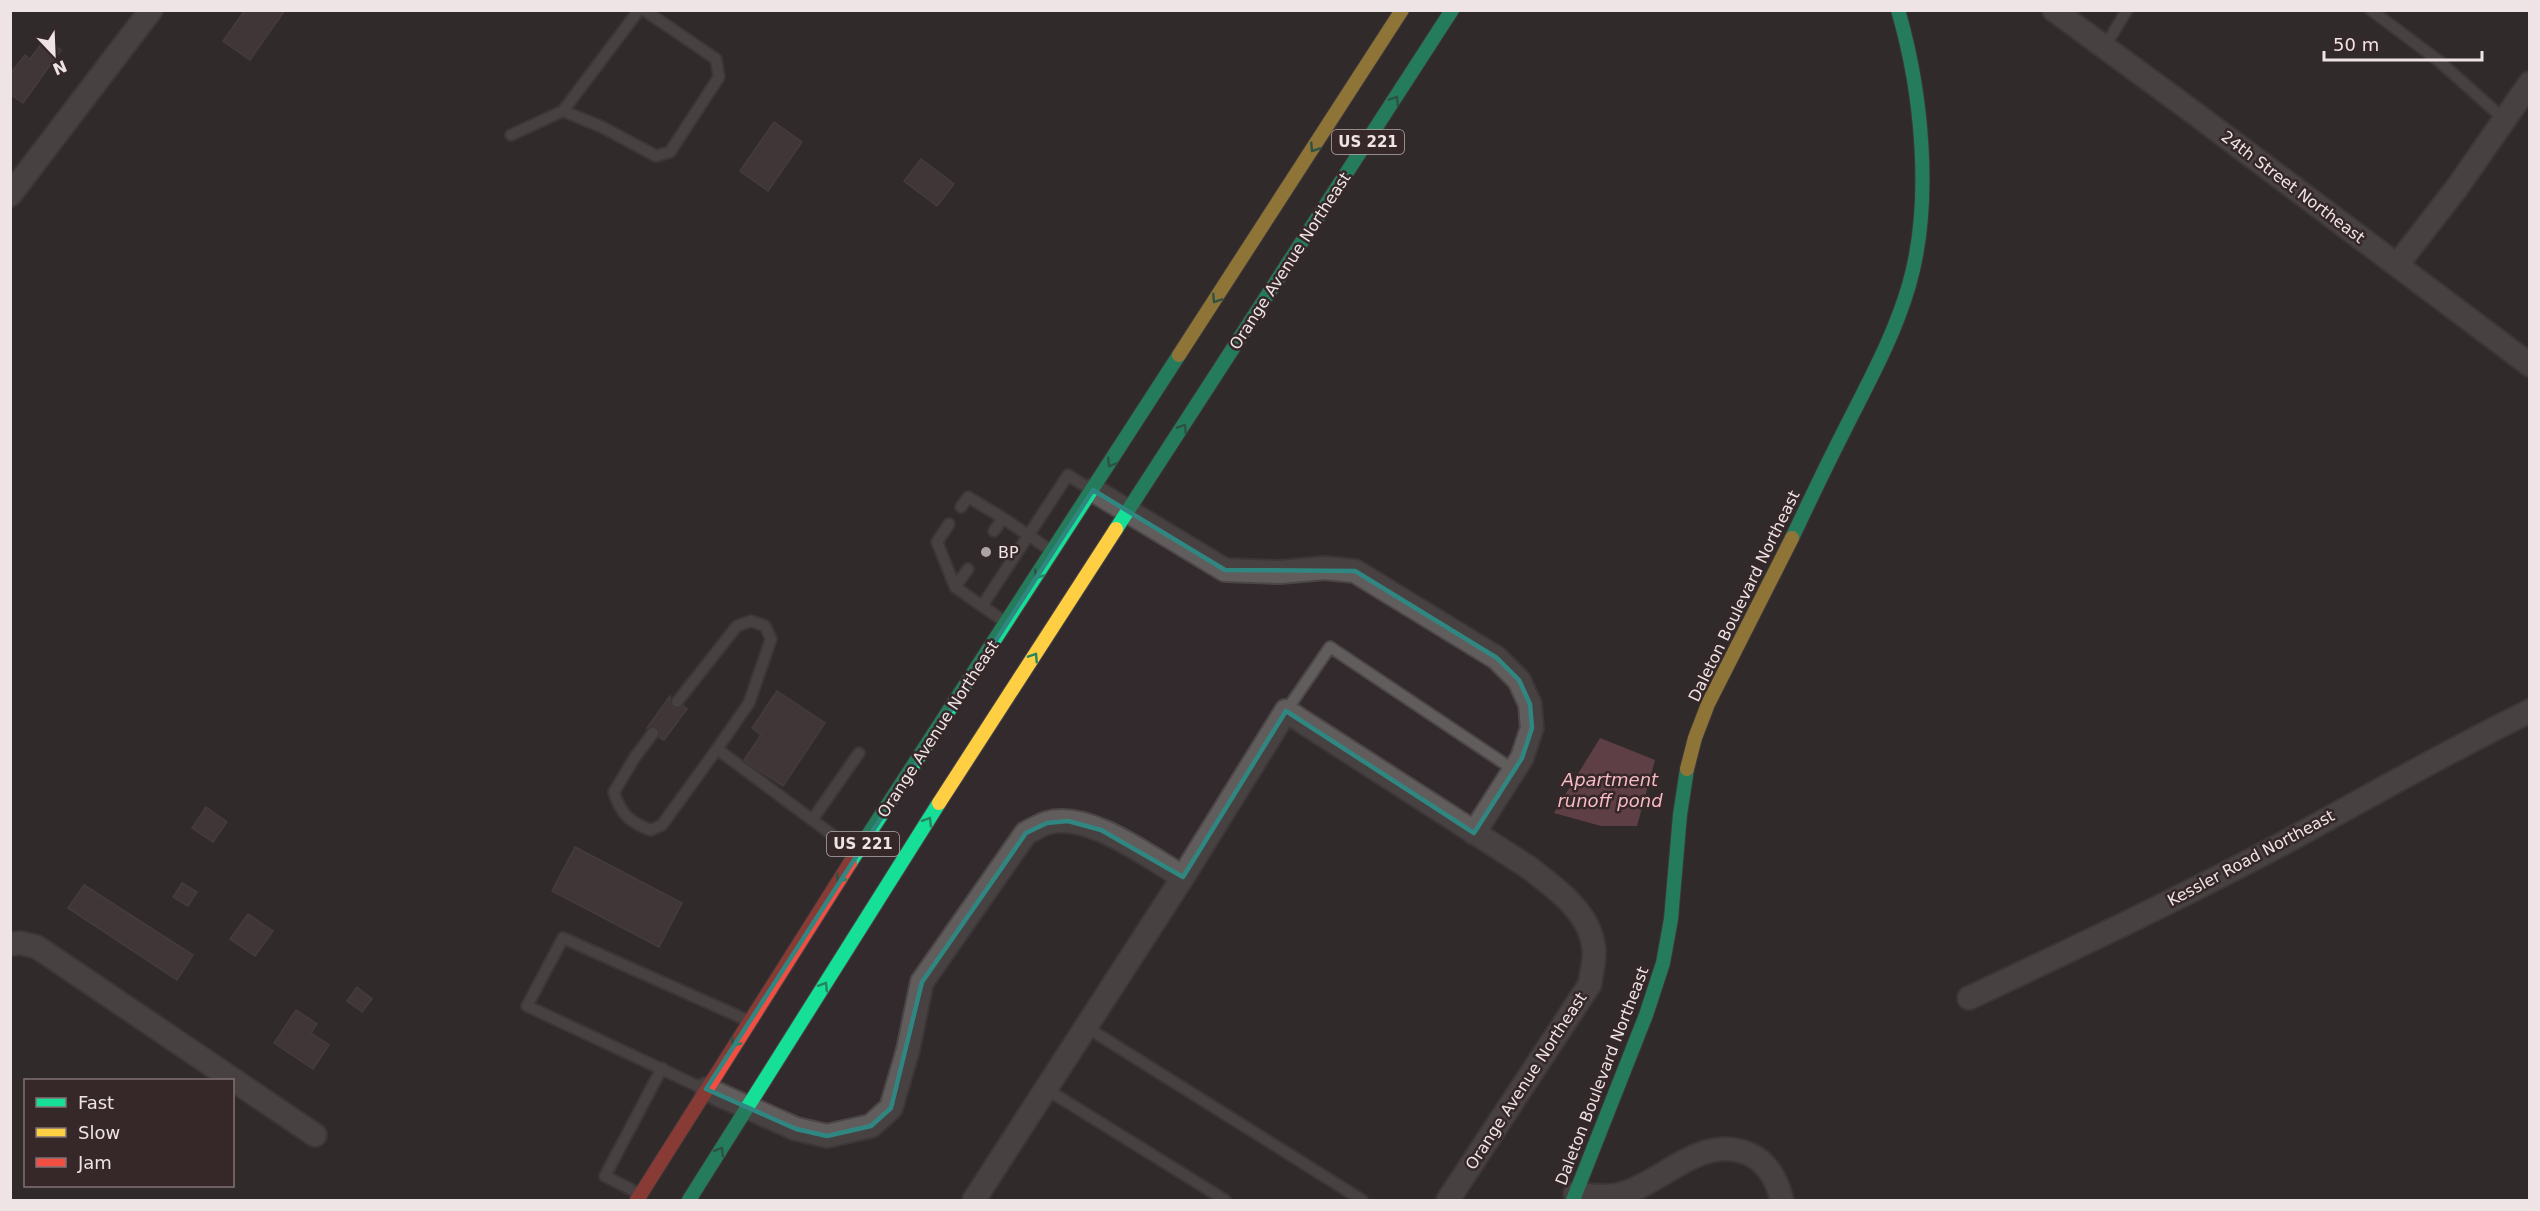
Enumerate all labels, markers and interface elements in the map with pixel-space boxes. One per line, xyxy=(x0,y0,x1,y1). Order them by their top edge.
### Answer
north arrow xyxy=(24,24,84,84)
scale bar xyxy=(2324,24,2482,62)
text: 50 m xyxy=(2333,34,2379,55)
text: N xyxy=(50,56,70,79)
one-way arrow xyxy=(1387,96,1399,106)
street label: 24th Street Northeast xyxy=(2218,127,2368,247)
road number: US 221 xyxy=(1332,130,1404,154)
one-way arrow xyxy=(1310,141,1321,152)
street label: Orange Avenue Northeast xyxy=(1225,169,1355,353)
one-way arrow xyxy=(1212,293,1224,303)
one-way arrow xyxy=(1176,423,1187,434)
one-way arrow xyxy=(1106,457,1118,467)
street label: Daleton Boulevard Northeast xyxy=(1684,487,1804,705)
place label: BP xyxy=(998,543,1019,562)
marker: BP xyxy=(979,545,993,559)
one-way arrow xyxy=(1035,568,1046,579)
street label: Orange Avenue Northeast xyxy=(873,637,1003,821)
one-way arrow xyxy=(1026,653,1038,663)
water label: Apartment runoff pond xyxy=(1557,769,1663,811)
street label: Kessler Road Northeast xyxy=(2164,806,2338,910)
one-way arrow xyxy=(920,817,932,827)
road number: US 221 xyxy=(827,832,899,856)
one-way arrow xyxy=(836,873,848,883)
street label: Daleton Boulevard Northeast xyxy=(1551,964,1653,1188)
one-way arrow xyxy=(817,982,828,993)
street label: Orange Avenue Northeast xyxy=(1461,989,1591,1173)
one-way arrow xyxy=(731,1037,743,1047)
legend xyxy=(24,1079,234,1187)
text: Fast xyxy=(78,1092,114,1113)
text: Slow xyxy=(78,1122,120,1143)
one-way arrow xyxy=(713,1147,725,1157)
text: Jam xyxy=(77,1152,112,1173)

